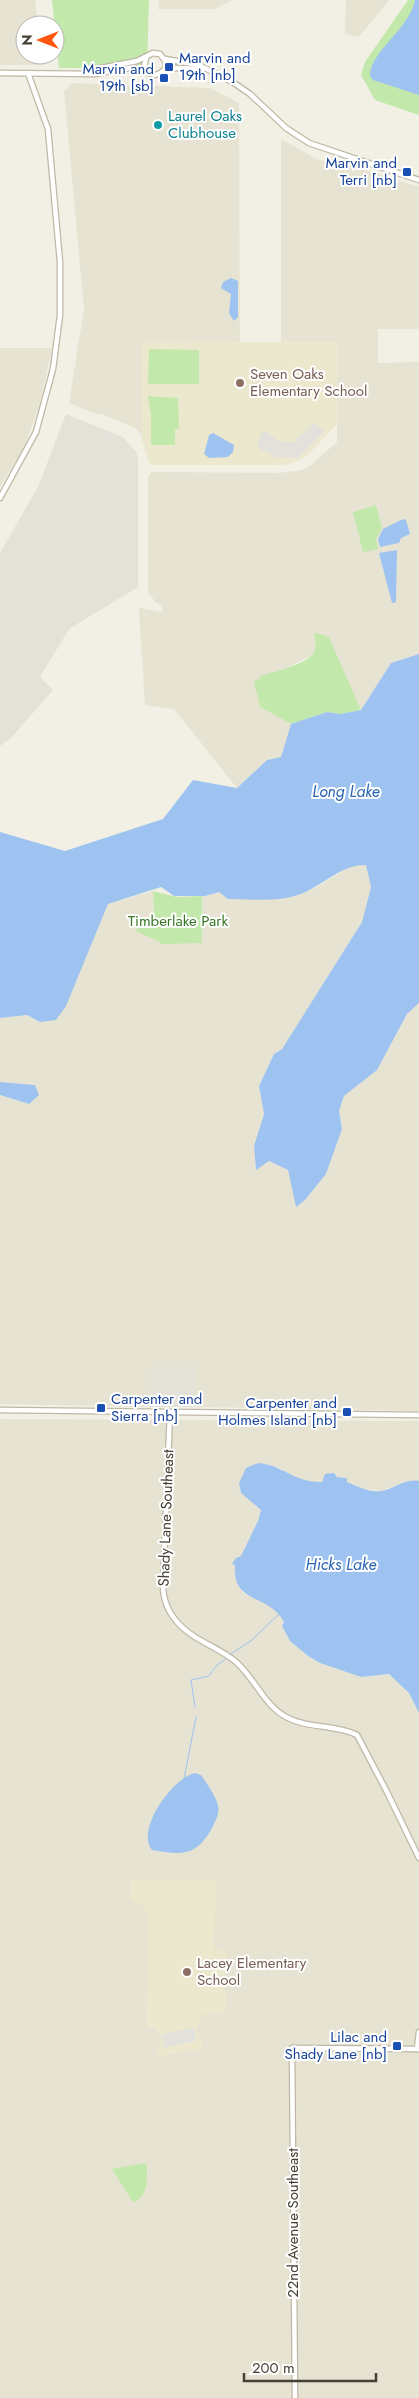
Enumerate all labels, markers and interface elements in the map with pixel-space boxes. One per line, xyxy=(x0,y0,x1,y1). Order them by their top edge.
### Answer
north arrow xyxy=(15,15,65,65)
text: N xyxy=(17,34,37,46)
place label: Marvin and 19th [nb] xyxy=(179,47,250,86)
place label: Marvin and 19th [sb] xyxy=(83,58,154,97)
marker: Marvin and 19th [nb] xyxy=(163,61,175,73)
marker: Marvin and 19th [sb] xyxy=(158,72,170,84)
place label: Laurel Oaks Clubhouse xyxy=(168,105,242,144)
marker: Laurel Oaks Clubhouse xyxy=(152,119,164,131)
place label: Marvin and Terri [nb] xyxy=(326,152,397,191)
marker: Marvin and Terri [nb] xyxy=(401,166,413,178)
place label: Seven Oaks Elementary School xyxy=(250,363,367,402)
marker: Seven Oaks Elementary School xyxy=(234,377,246,389)
water label: Long Lake xyxy=(312,780,380,803)
park label: Timberlake Park xyxy=(128,910,228,932)
place label: Carpenter and Sierra [nb] xyxy=(111,1388,202,1427)
place label: Carpenter and Holmes Island [nb] xyxy=(218,1392,337,1431)
marker: Carpenter and Sierra [nb] xyxy=(95,1402,107,1414)
marker: Carpenter and Holmes Island [nb] xyxy=(341,1406,353,1418)
street label: Shady Lane Southeast xyxy=(153,1449,179,1587)
water label: Hicks Lake xyxy=(306,1553,376,1576)
place label: Lacey Elementary School xyxy=(197,1952,307,1991)
marker: Lacey Elementary School xyxy=(181,1966,193,1978)
place label: Lilac and Shady Lane [nb] xyxy=(285,2026,387,2065)
marker: Lilac and Shady Lane [nb] xyxy=(391,2040,403,2052)
street label: 22nd Avenue Southeast xyxy=(282,2148,304,2298)
scale bar xyxy=(244,2350,376,2382)
text: 200 m xyxy=(252,2357,295,2379)

